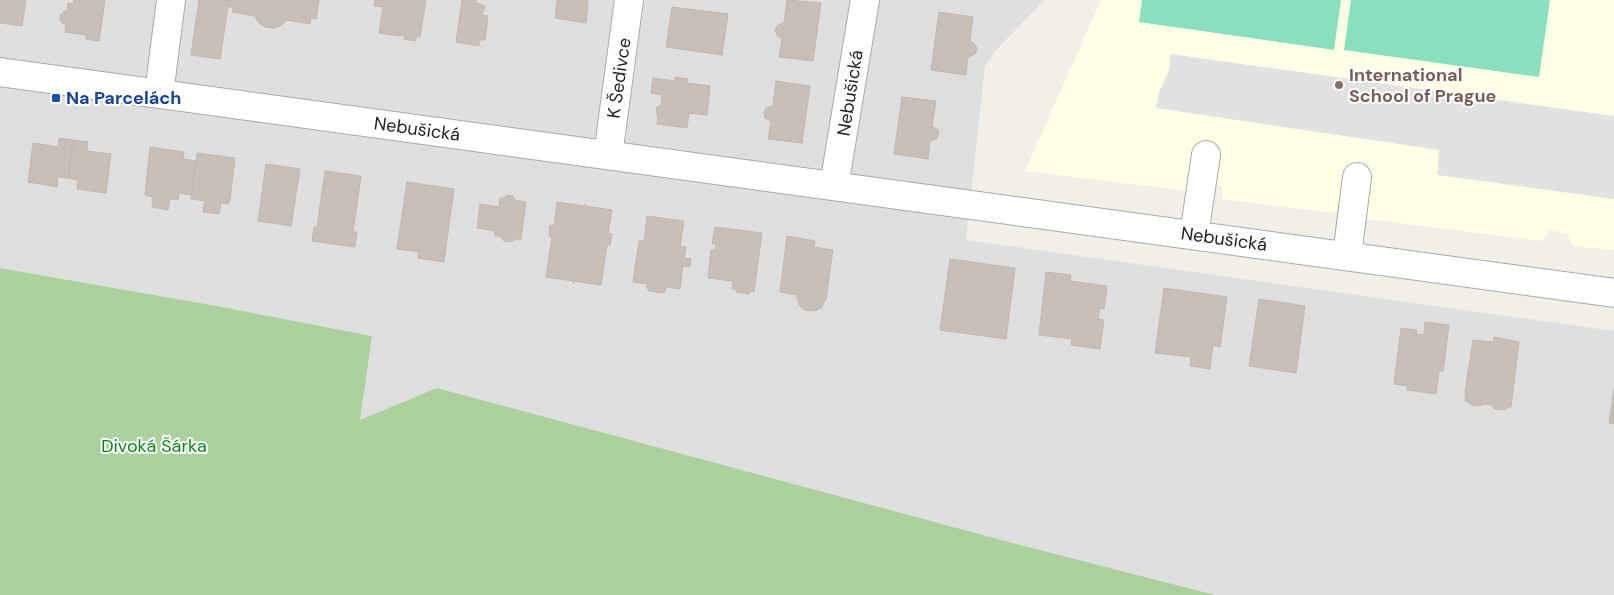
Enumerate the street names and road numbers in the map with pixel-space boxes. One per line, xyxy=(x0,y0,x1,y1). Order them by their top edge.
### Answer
street label: K Šedivce xyxy=(601,36,637,120)
street label: Nebušická xyxy=(831,48,869,138)
street label: Nebušická xyxy=(372,111,462,147)
street label: Nebušická xyxy=(1179,221,1269,257)

